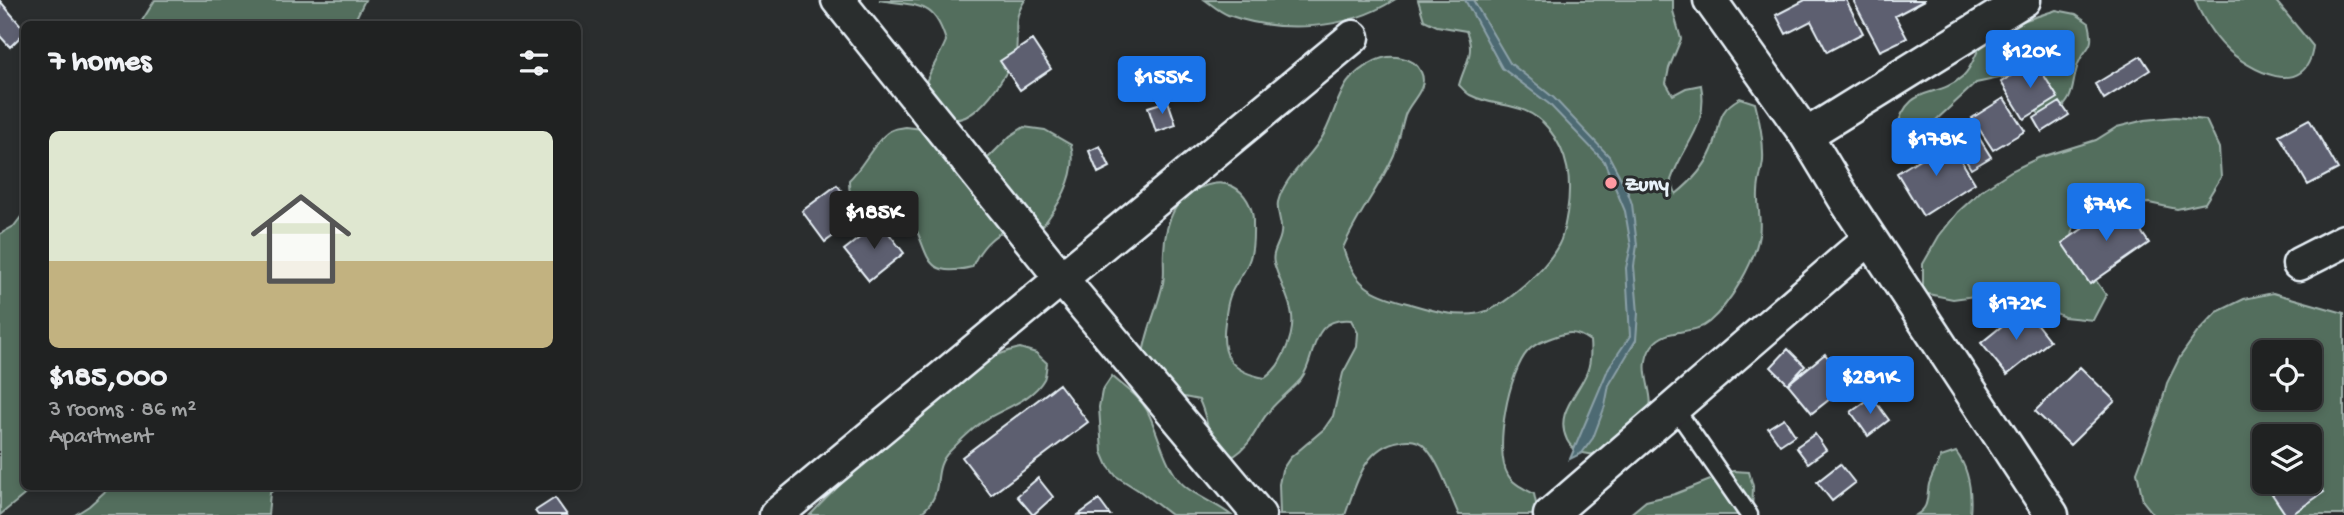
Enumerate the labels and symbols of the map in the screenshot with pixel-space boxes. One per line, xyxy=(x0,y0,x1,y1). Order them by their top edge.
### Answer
pin: $120K xyxy=(1981,31,2079,90)
pin: $155K xyxy=(1113,57,1211,116)
pin: $178K xyxy=(1887,118,1985,178)
place label: Zuny xyxy=(1625,174,1669,199)
marker: Zuny xyxy=(1603,175,1619,191)
pin: $74K xyxy=(2065,184,2147,243)
pin: $185K xyxy=(825,191,923,251)
pin: $172K xyxy=(1967,282,2065,342)
pin: $281K xyxy=(1821,356,1919,416)

